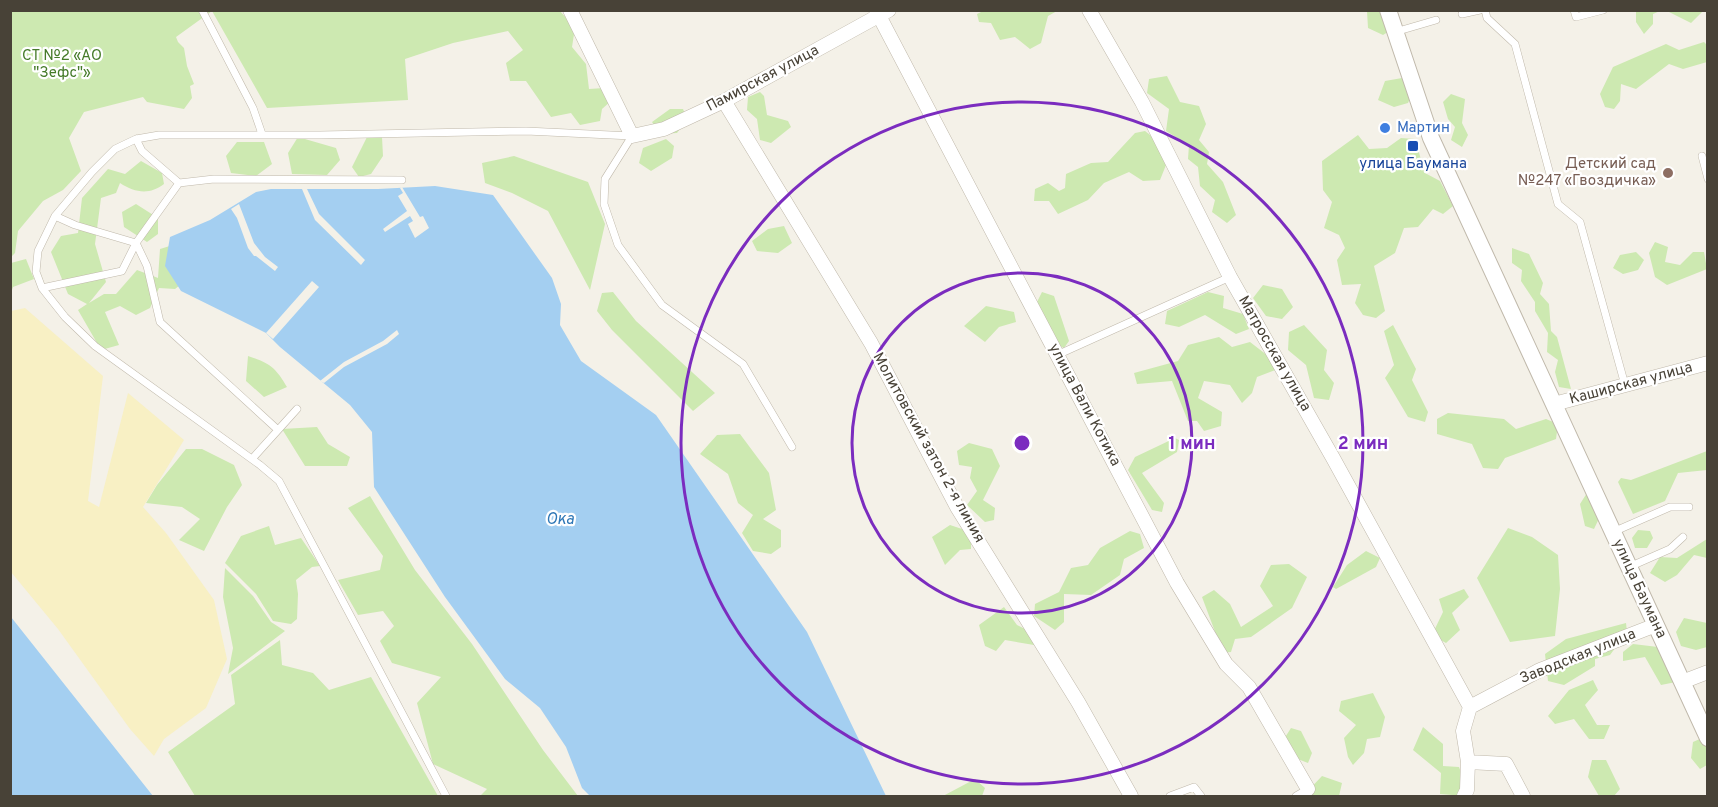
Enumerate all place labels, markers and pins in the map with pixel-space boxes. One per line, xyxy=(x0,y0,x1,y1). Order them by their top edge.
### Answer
place label: Мартин xyxy=(1397,119,1450,138)
marker: Мартин xyxy=(1378,121,1392,135)
marker: улица Баумана xyxy=(1406,139,1420,153)
place label: улица Баумана xyxy=(1359,155,1467,174)
place label: Детский сад №247 «Гвоздичка» xyxy=(1518,155,1656,191)
marker: Детский сад №247 «Гвоздичка» xyxy=(1661,166,1675,180)
centre of rings xyxy=(1012,433,1032,453)

